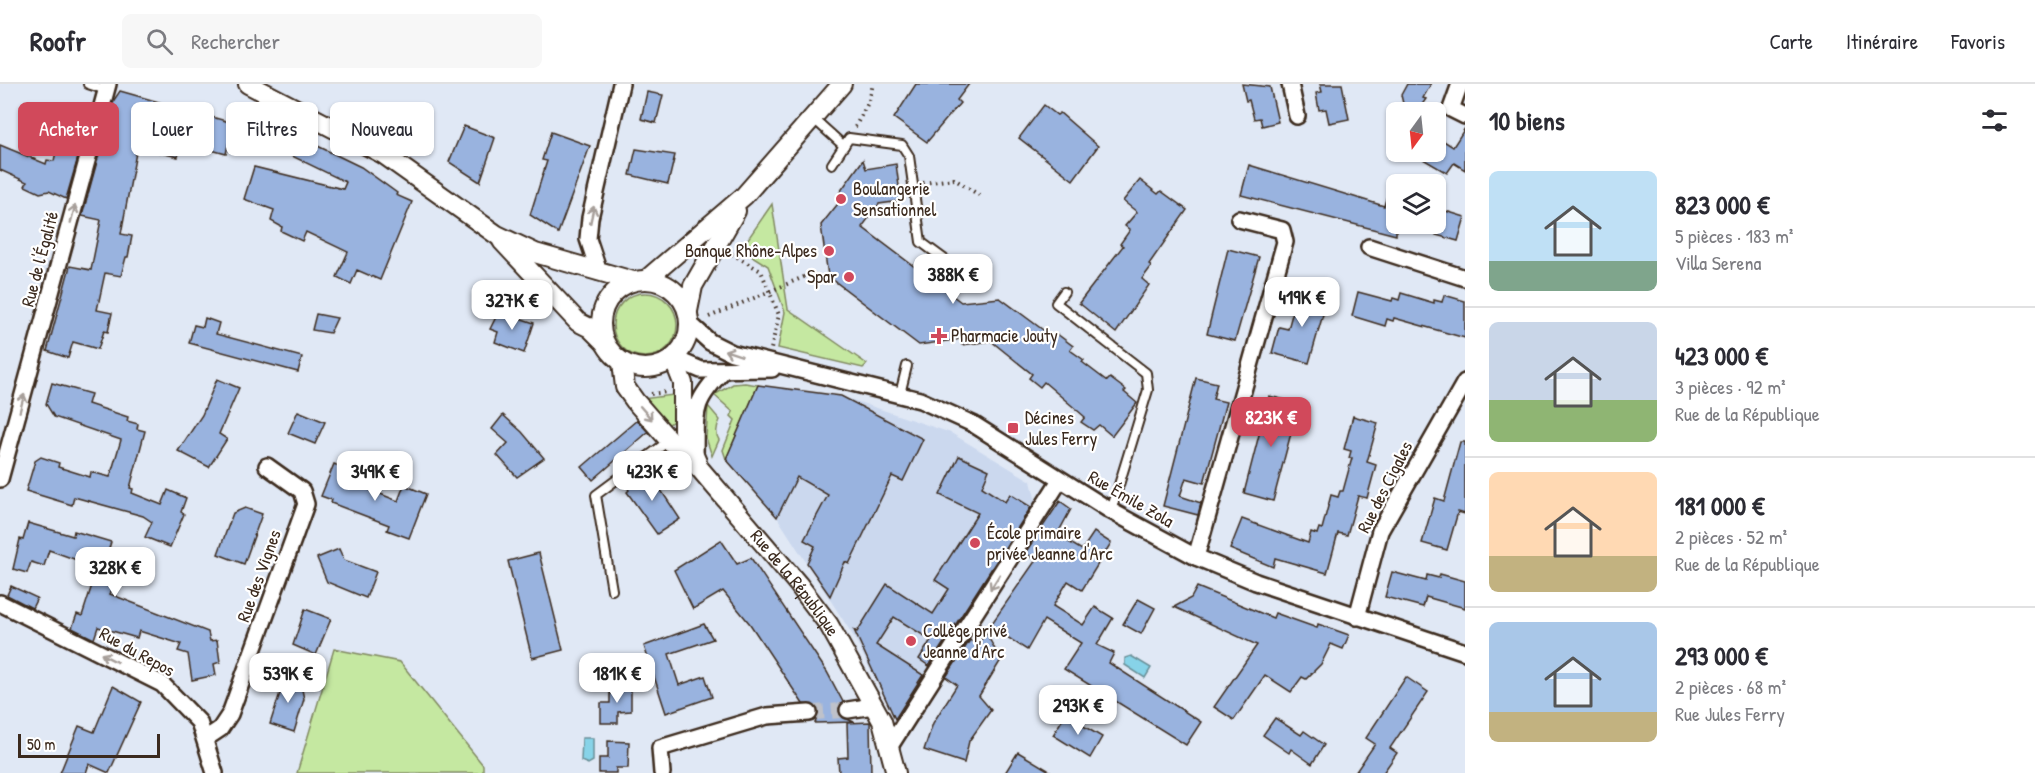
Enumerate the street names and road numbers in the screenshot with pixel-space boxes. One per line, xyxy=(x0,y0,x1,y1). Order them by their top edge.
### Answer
street label: Rue de l'Égalité xyxy=(15,208,64,309)
street label: Rue des Cigales xyxy=(1351,437,1418,537)
street label: Rue Émile Zola xyxy=(1084,464,1179,533)
street label: Rue de la République xyxy=(745,524,846,641)
street label: Rue des Vignes xyxy=(230,526,287,625)
street label: Rue du Repos xyxy=(95,621,179,682)

